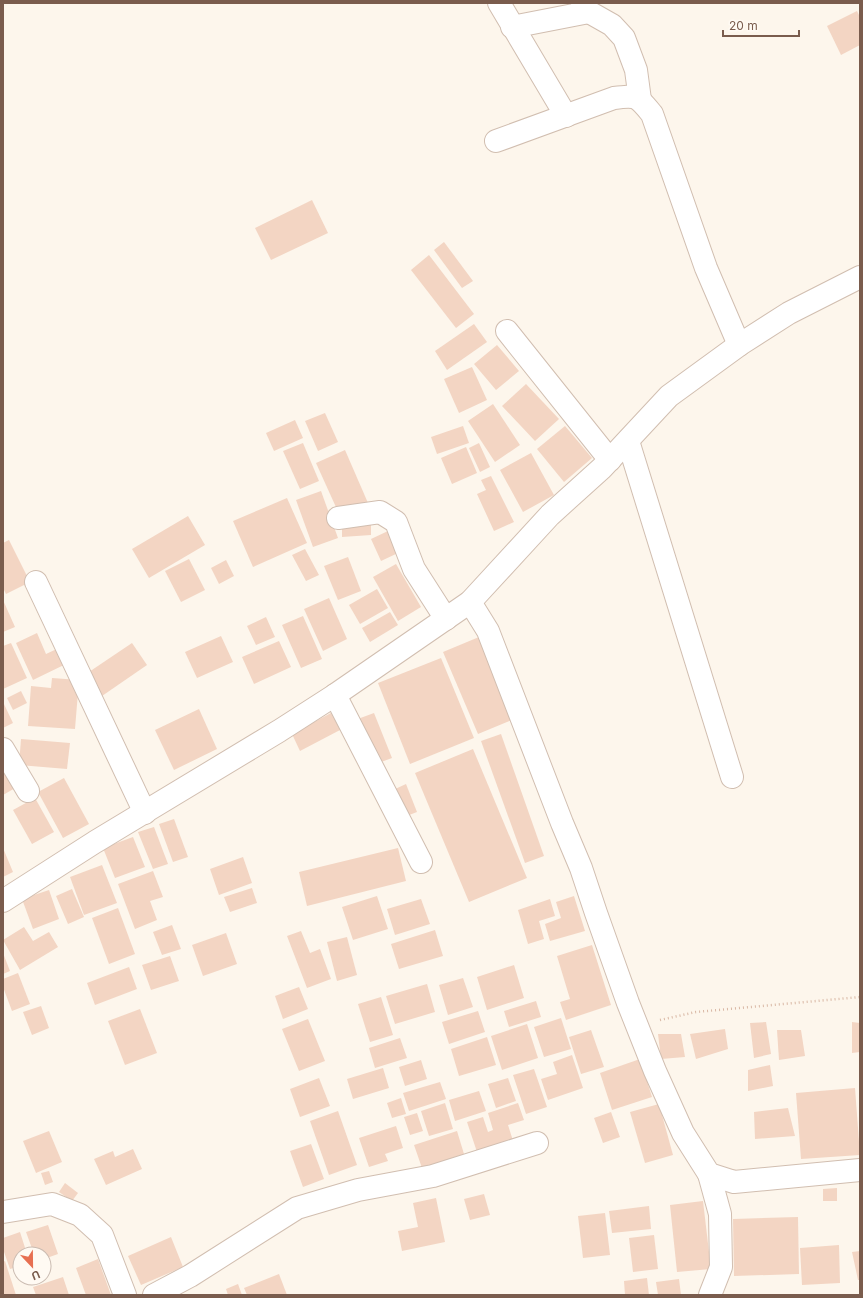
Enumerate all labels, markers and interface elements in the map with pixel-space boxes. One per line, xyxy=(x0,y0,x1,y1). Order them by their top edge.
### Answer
scale bar xyxy=(723,12,799,38)
text: 20 m xyxy=(729,18,758,33)
north arrow xyxy=(12,1246,52,1286)
text: U xyxy=(29,1267,42,1283)

